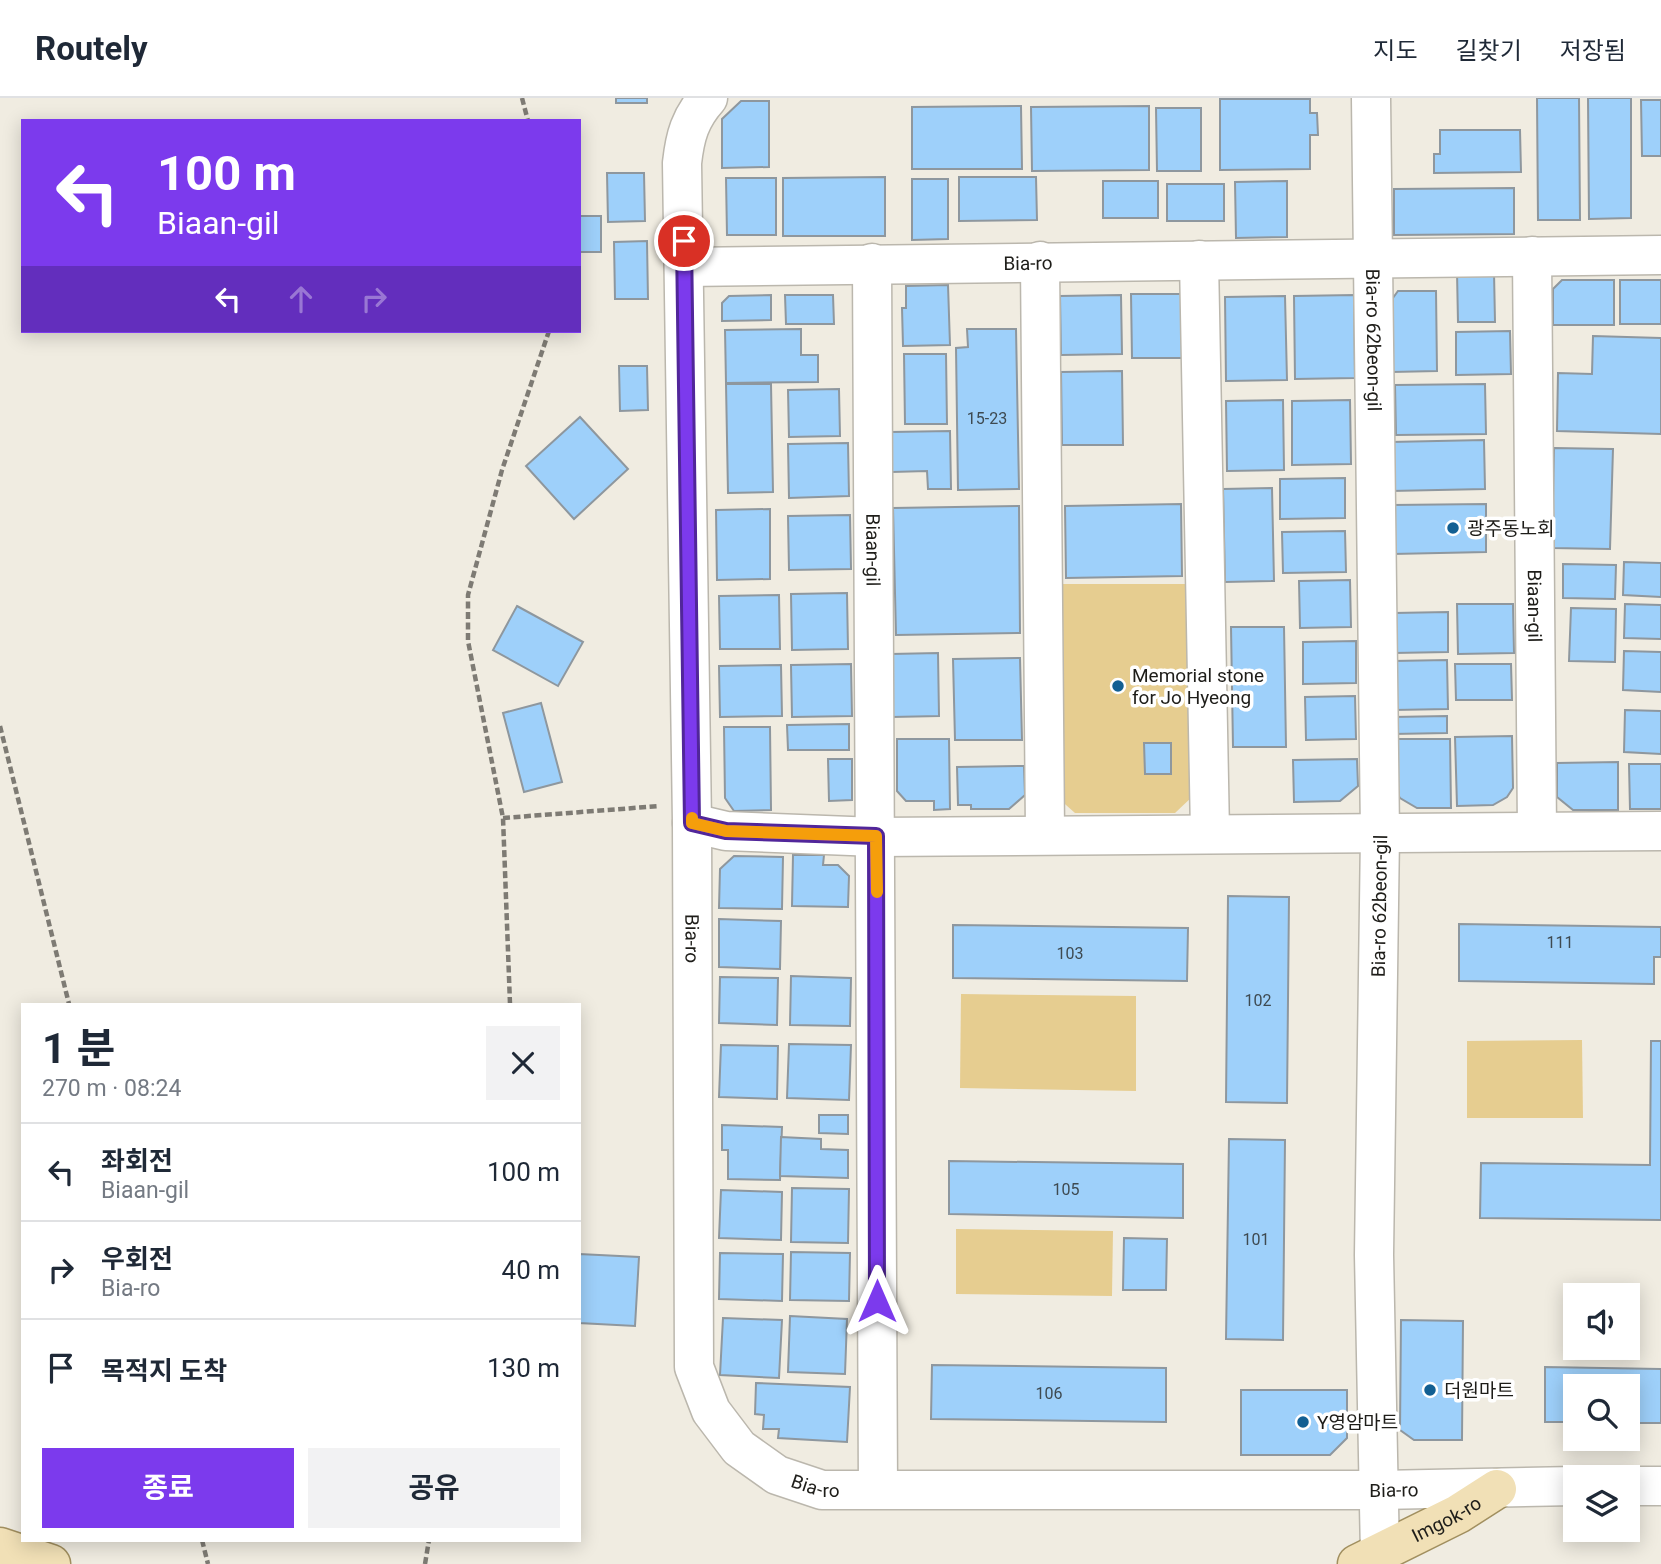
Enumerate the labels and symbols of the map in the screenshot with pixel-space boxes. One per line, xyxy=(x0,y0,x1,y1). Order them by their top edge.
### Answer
pin xyxy=(654,211,714,271)
street label: Bia-ro xyxy=(1003,251,1053,275)
street label: Bia-ro 62beon-gil xyxy=(1361,269,1386,411)
house number: 15-23 xyxy=(967,409,1007,428)
street label: Biaan-gil xyxy=(861,514,885,586)
place label: 광주동노회 xyxy=(1467,517,1554,540)
marker: 광주동노회 xyxy=(1445,520,1461,536)
street label: Biaan-gil xyxy=(1523,569,1546,643)
place label: Memorial stone for Jo Hyeong xyxy=(1132,664,1264,709)
marker: Memorial stone for Jo Hyeong xyxy=(1110,678,1126,694)
street label: Bia-ro 62beon-gil xyxy=(1367,835,1392,977)
street label: Bia-ro xyxy=(680,914,704,963)
house number: 111 xyxy=(1547,933,1573,952)
house number: 103 xyxy=(1057,944,1083,963)
house number: 102 xyxy=(1245,991,1271,1010)
house number: 105 xyxy=(1053,1180,1079,1199)
house number: 101 xyxy=(1243,1230,1269,1249)
position arrow xyxy=(840,1264,914,1338)
place label: 더원마트 xyxy=(1444,1379,1514,1402)
marker: 더원마트 xyxy=(1422,1382,1438,1398)
house number: 106 xyxy=(1036,1384,1062,1403)
place label: Y영암마트 xyxy=(1317,1411,1398,1434)
marker: Y영암마트 xyxy=(1295,1414,1311,1430)
street label: Bia-ro xyxy=(788,1470,840,1502)
street label: Bia-ro xyxy=(1369,1478,1419,1502)
street label: Imgok-ro xyxy=(1408,1491,1486,1547)

